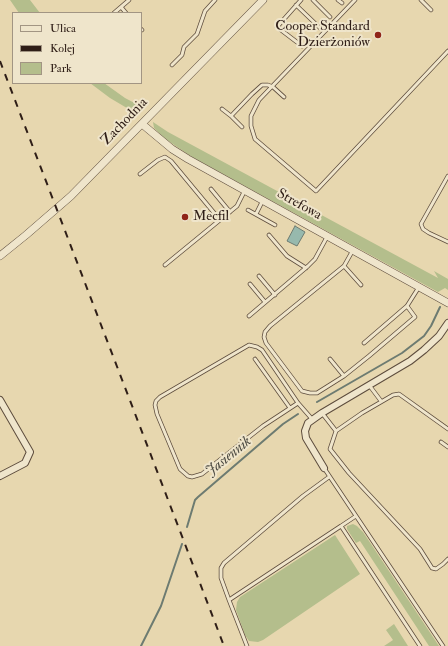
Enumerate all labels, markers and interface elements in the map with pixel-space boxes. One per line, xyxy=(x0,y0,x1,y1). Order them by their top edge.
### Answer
legend xyxy=(12,12,142,84)
place label: Cooper Standard Dzierżoniów xyxy=(275,19,370,52)
text: Ulica xyxy=(50,21,76,36)
marker: Cooper Standard Dzierżoniów xyxy=(373,30,383,40)
text: Kolej xyxy=(50,41,75,56)
text: Park xyxy=(50,61,72,76)
street label: Zachodnia xyxy=(98,95,152,149)
street label: Strefowa xyxy=(274,186,324,224)
place label: Mecfil xyxy=(193,209,229,225)
marker: Mecfil xyxy=(180,212,190,222)
water label: Jasiennik xyxy=(202,433,256,481)

